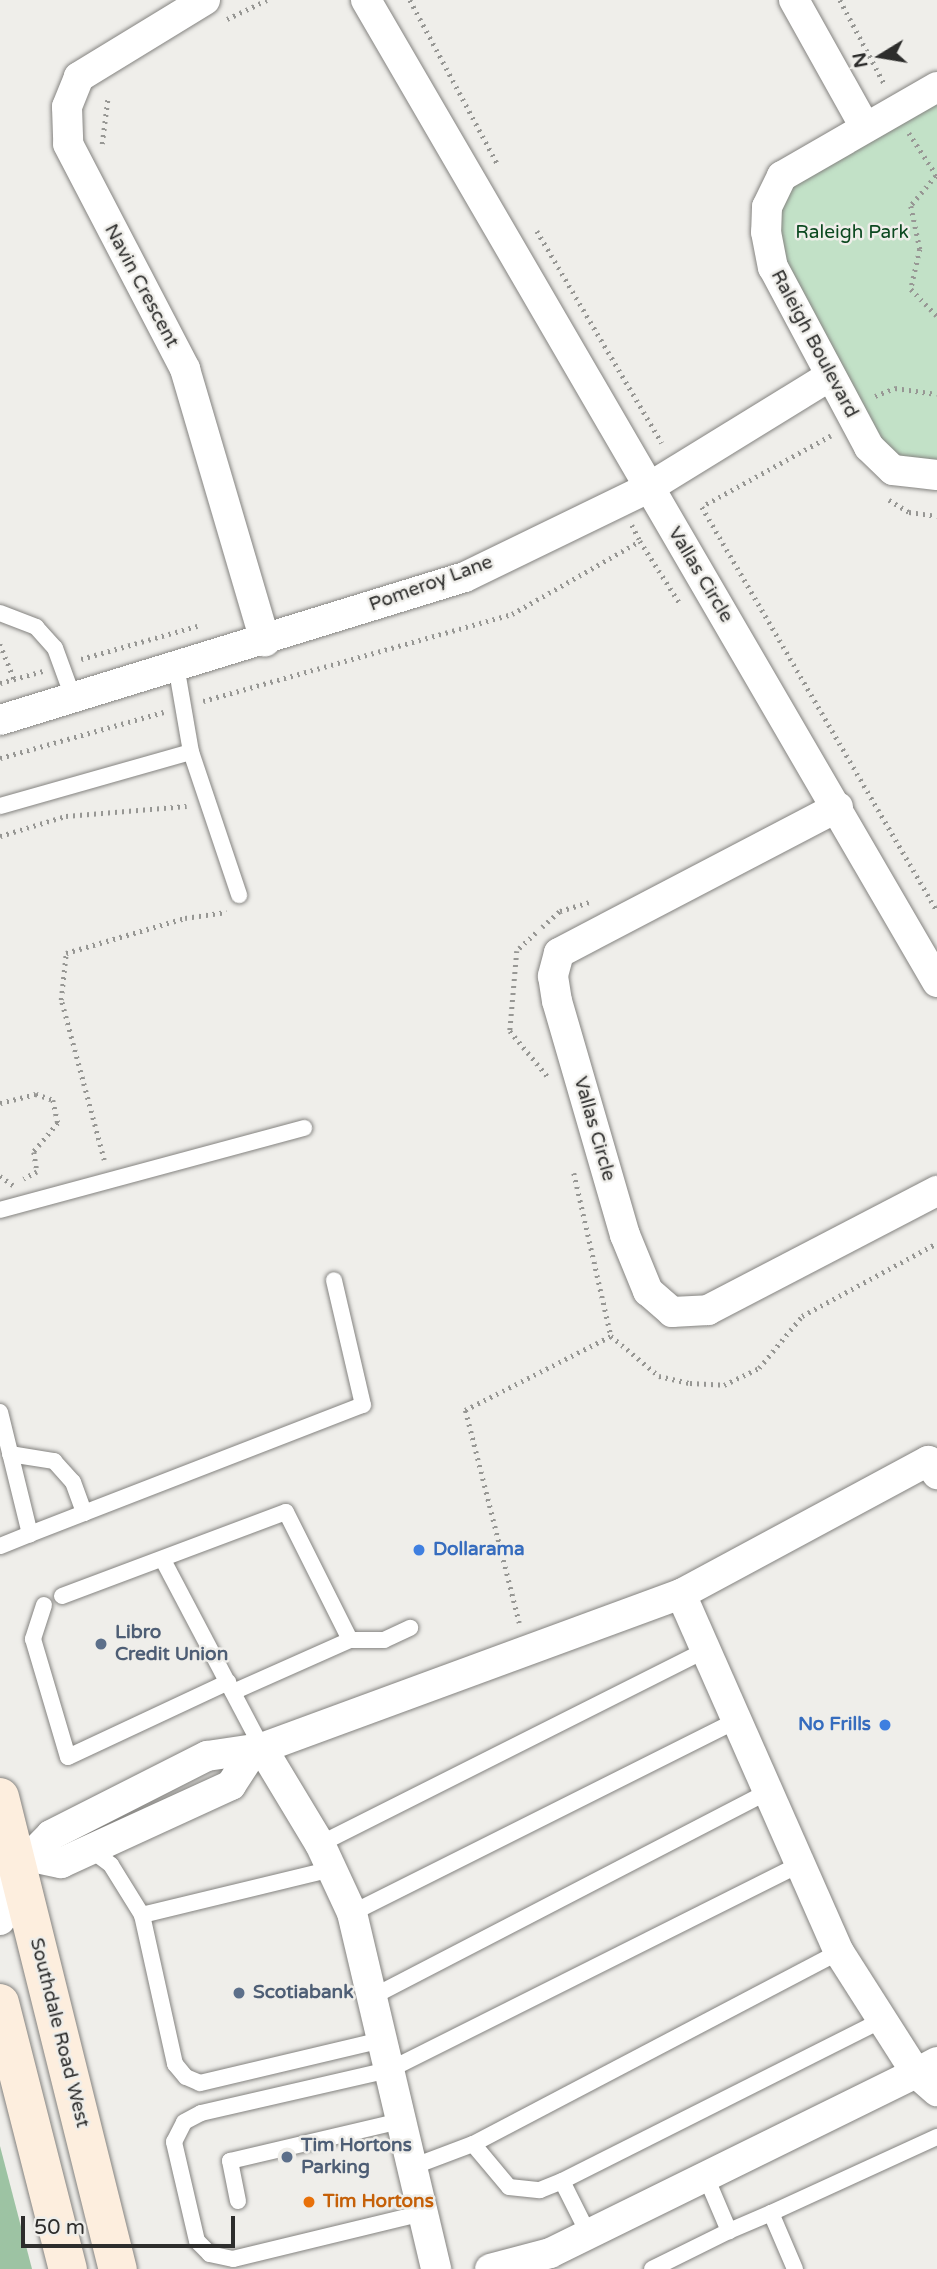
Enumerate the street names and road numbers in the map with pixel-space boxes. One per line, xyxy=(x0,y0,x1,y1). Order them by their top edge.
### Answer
street label: Navin Crescent xyxy=(99,220,183,352)
street label: Raleigh Boulevard xyxy=(765,266,863,422)
street label: Vallas Circle xyxy=(663,523,737,627)
street label: Pomeroy Lane xyxy=(366,551,496,617)
street label: Vallas Circle xyxy=(568,1074,620,1184)
street label: Southdale Road West xyxy=(24,1936,94,2130)

